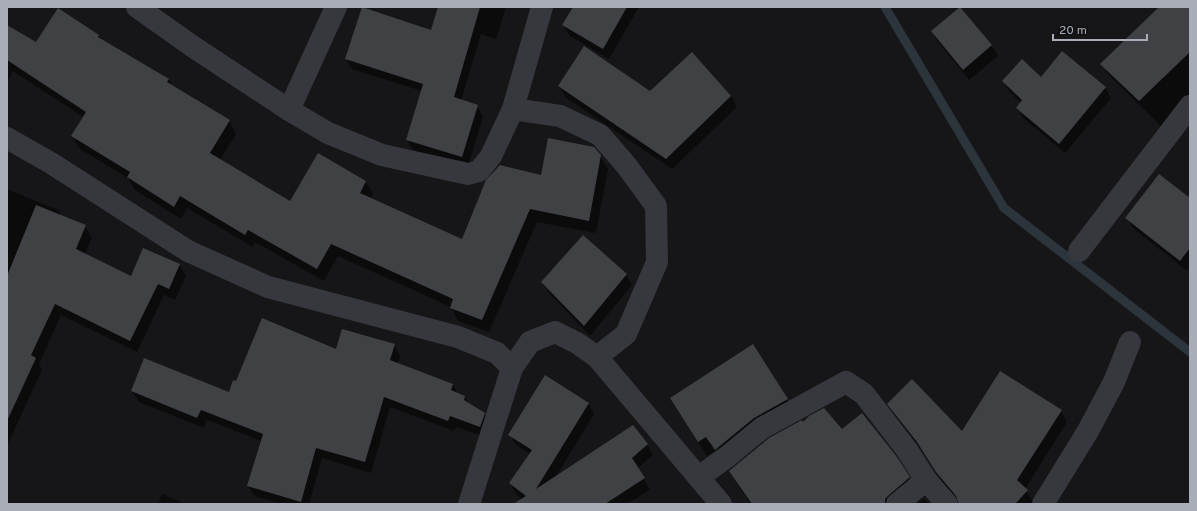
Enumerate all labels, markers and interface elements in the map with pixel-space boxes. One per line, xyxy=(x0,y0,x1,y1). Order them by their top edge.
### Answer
scale bar xyxy=(1053,16,1147,42)
text: 20 m xyxy=(1059,23,1087,39)

